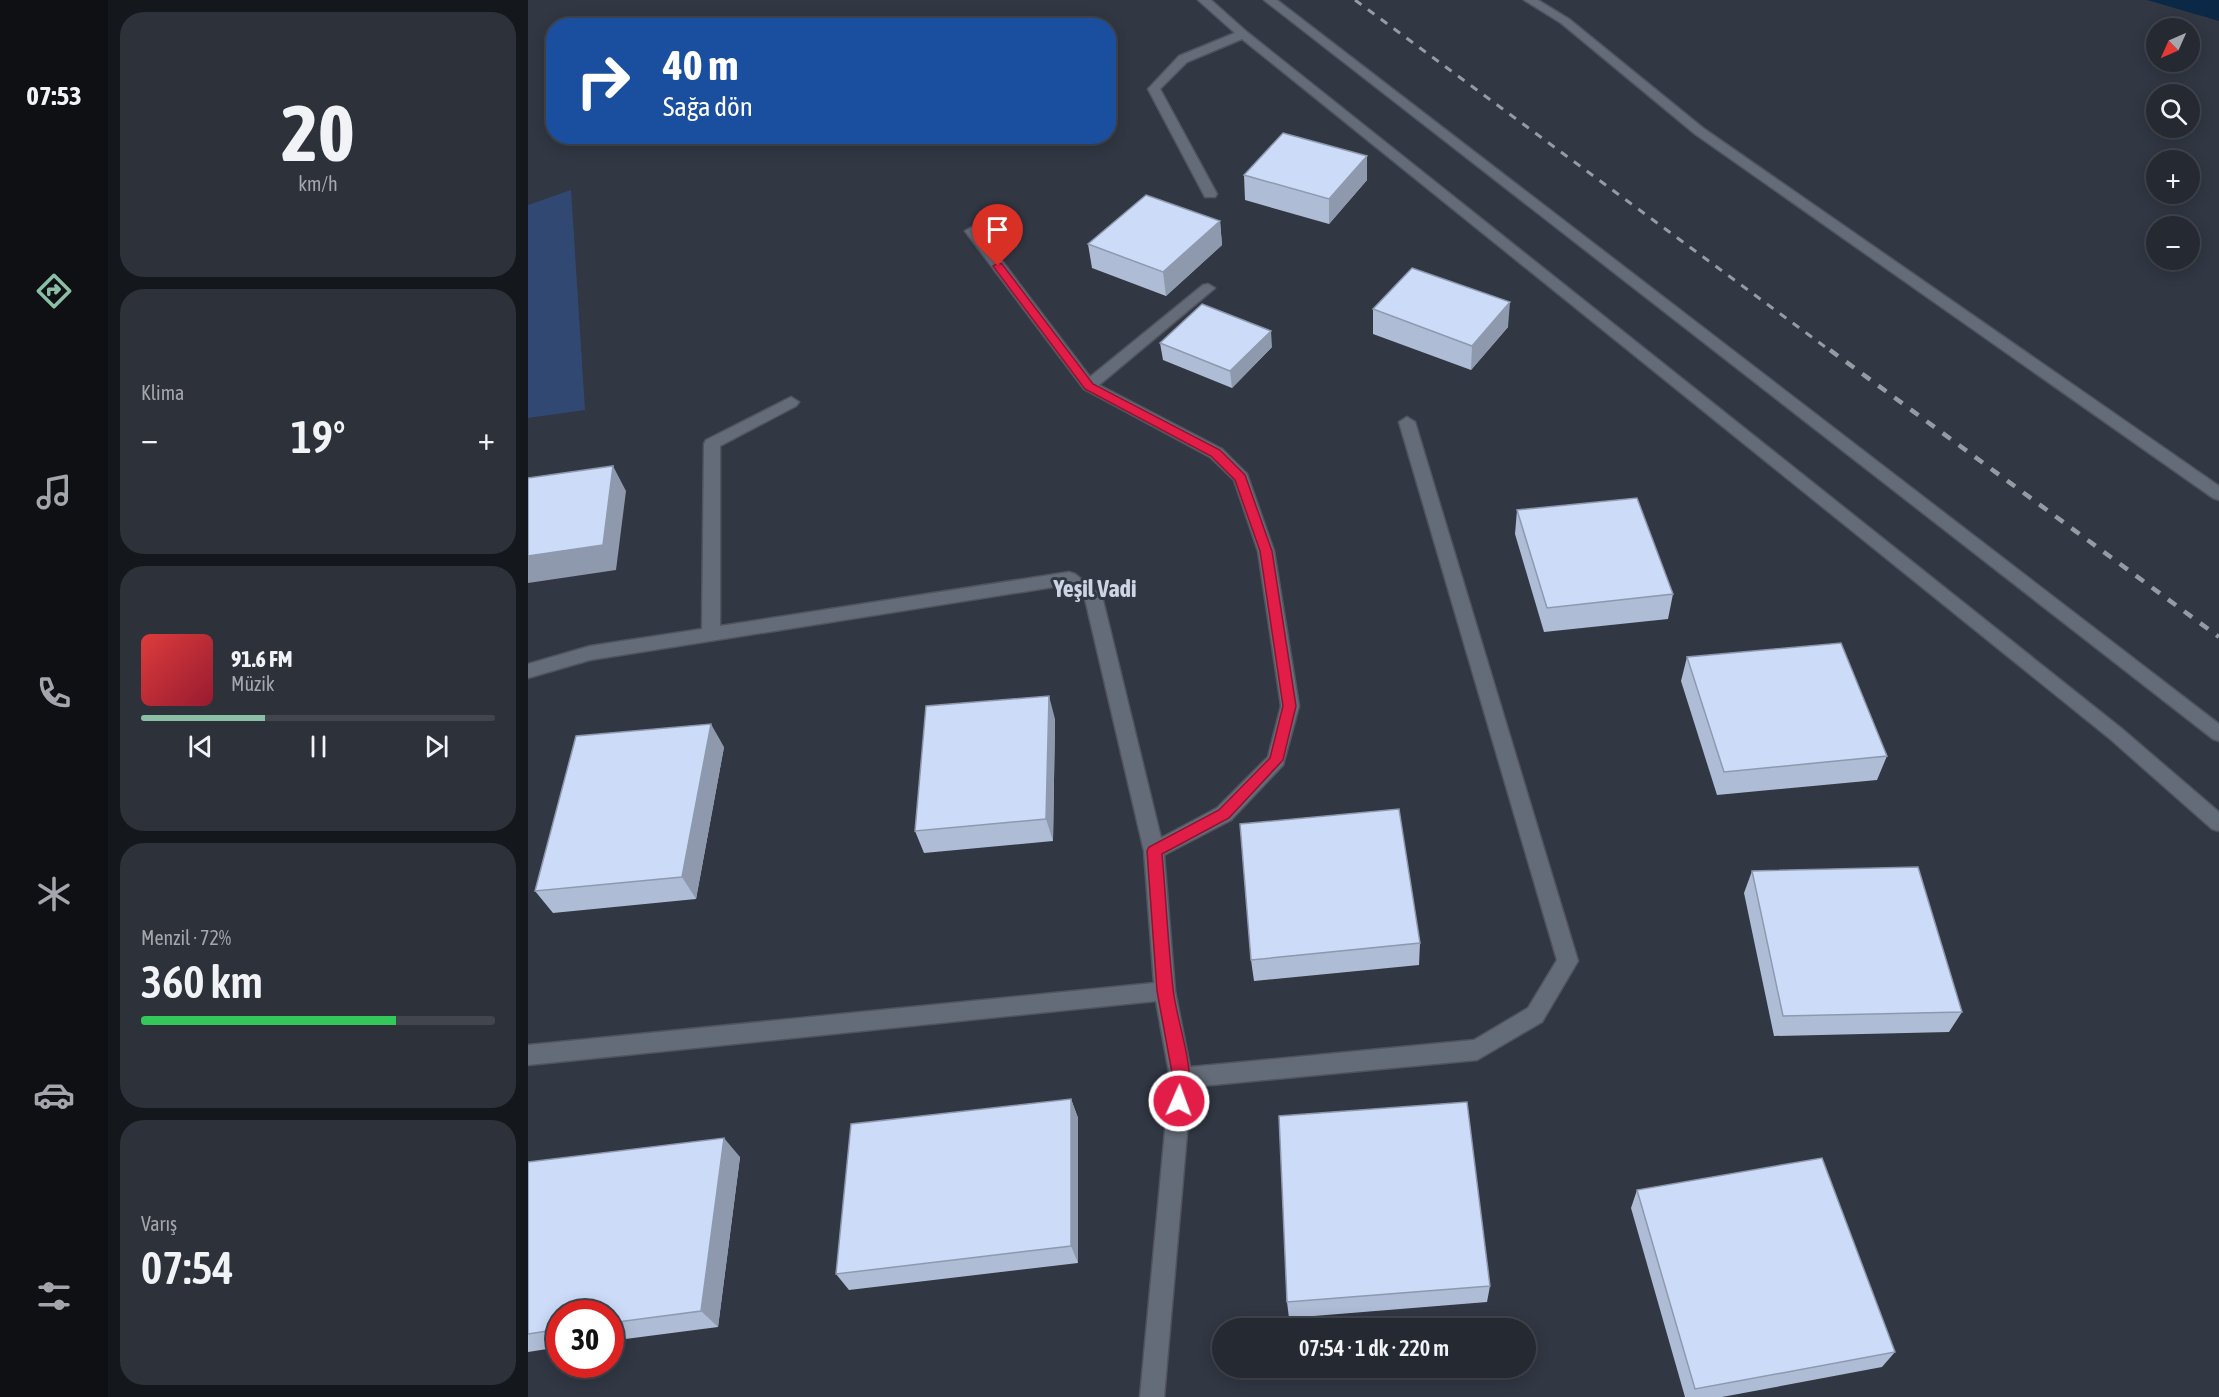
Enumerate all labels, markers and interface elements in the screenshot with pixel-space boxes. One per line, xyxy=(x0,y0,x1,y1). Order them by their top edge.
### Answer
north arrow xyxy=(2146,18,2200,72)
map controls xyxy=(2146,18,2200,270)
text: 40 m xyxy=(663,41,738,89)
icon: right xyxy=(564,42,642,120)
text: 07:53 xyxy=(26,80,82,111)
button: search xyxy=(2146,84,2200,138)
text: 20 xyxy=(281,88,355,178)
text: Sağa dön xyxy=(663,91,753,122)
button: + xyxy=(2146,150,2200,204)
text: km/h xyxy=(298,172,338,195)
pin xyxy=(972,204,1023,266)
icon: arrive xyxy=(981,213,1014,246)
button: − xyxy=(2146,216,2200,270)
icon: directions xyxy=(33,270,75,312)
text: Klima xyxy=(141,381,184,404)
text: 19° xyxy=(291,411,345,463)
text: − xyxy=(141,419,158,457)
text: + xyxy=(478,419,495,457)
icon: music xyxy=(33,471,75,513)
district label: Yeşil Vadi xyxy=(1053,575,1136,602)
text: 91.6 FM xyxy=(231,646,293,672)
icon: phone xyxy=(33,672,75,714)
text: Müzik xyxy=(231,672,275,695)
icon: previous xyxy=(184,730,217,763)
icon: pause xyxy=(302,730,335,763)
icon: next xyxy=(420,730,453,763)
icon: climate xyxy=(33,873,75,915)
text: Menzil · 72% xyxy=(141,926,231,949)
text: 360 km xyxy=(141,956,263,1008)
position arrow xyxy=(1147,1069,1211,1133)
icon: car xyxy=(33,1074,75,1116)
text: Varış xyxy=(141,1212,177,1235)
text: 07:54 xyxy=(141,1242,234,1294)
icon: filters xyxy=(33,1275,75,1317)
speed limit sign: 30 xyxy=(546,1300,624,1378)
text: 07:54 · 1 dk · 220 m xyxy=(1299,1335,1449,1361)

